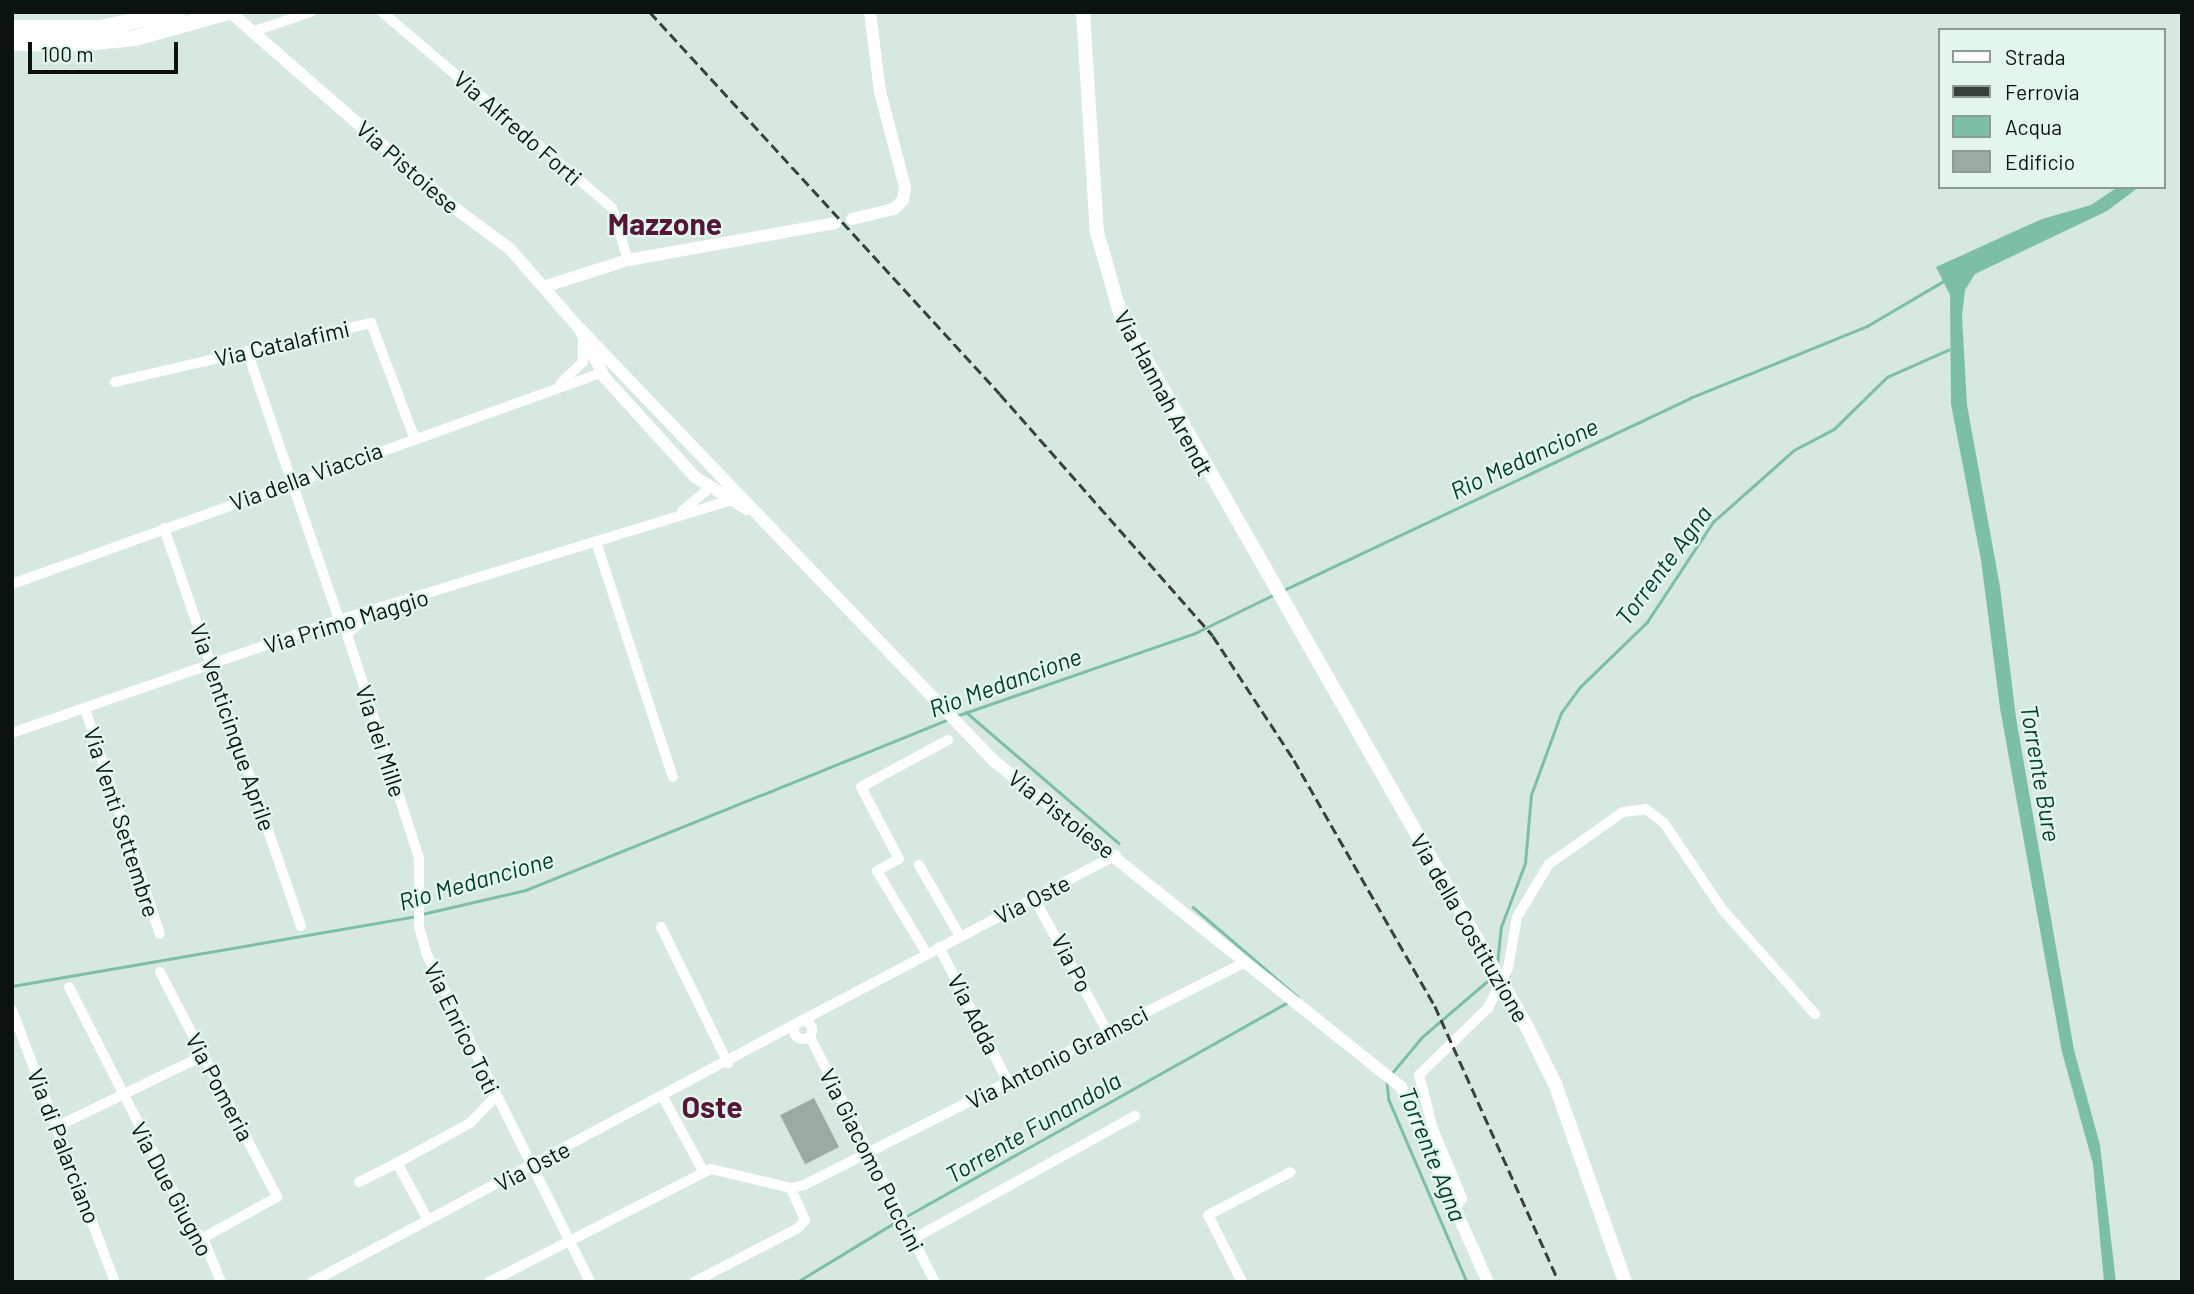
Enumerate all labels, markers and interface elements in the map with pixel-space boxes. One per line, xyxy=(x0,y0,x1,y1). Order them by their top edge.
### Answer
scale bar xyxy=(32,28,182,72)
legend xyxy=(1938,28,2166,189)
text: 100 m xyxy=(41,41,94,66)
text: Strada xyxy=(2005,44,2065,69)
street label: Via Alfredo Forti xyxy=(448,65,588,191)
text: Ferrovia xyxy=(2005,79,2080,104)
text: Acqua xyxy=(2005,114,2062,139)
street label: Via Pistoiese xyxy=(351,115,465,219)
text: Edificio xyxy=(2005,149,2075,174)
district label: Mazzone xyxy=(608,205,722,241)
street label: Via Hannah Arendt xyxy=(1109,305,1219,481)
street label: Via Catalafimi xyxy=(212,314,352,372)
water label: Rio Medancione xyxy=(1445,411,1603,505)
street label: Via della Viaccia xyxy=(226,436,386,516)
water label: Torrente Agna xyxy=(1609,499,1717,631)
street label: Via Primo Maggio xyxy=(260,583,432,659)
street label: Via Venticinque Aprile xyxy=(185,620,281,834)
water label: Rio Medancione xyxy=(925,641,1085,723)
street label: Via dei Mille xyxy=(350,681,412,801)
water label: Torrente Bure xyxy=(2015,702,2067,844)
street label: Via Venti Settembre xyxy=(78,724,166,920)
street label: Via Pistoiese xyxy=(1003,764,1121,864)
street label: Via della Costituzione xyxy=(1405,829,1535,1027)
water label: Rio Medancione xyxy=(395,844,557,916)
street label: Via Oste xyxy=(989,868,1075,930)
street label: Via Po xyxy=(1046,929,1098,997)
street label: Via Enrico Toti xyxy=(418,957,506,1099)
street label: Via Adda xyxy=(942,969,1006,1059)
street label: Via Antonio Gramsci xyxy=(962,999,1152,1115)
street label: Via Pomeria xyxy=(180,1028,260,1146)
street label: Via Giacomo Puccini xyxy=(814,1064,930,1256)
street label: Via di Palarciano xyxy=(22,1065,106,1227)
water label: Torrente Funandola xyxy=(940,1065,1126,1189)
water label: Torrente Agna xyxy=(1393,1083,1473,1225)
district label: Oste xyxy=(681,1088,743,1124)
street label: Via Due Giugno xyxy=(125,1117,219,1261)
street label: Via Oste xyxy=(490,1135,574,1197)

